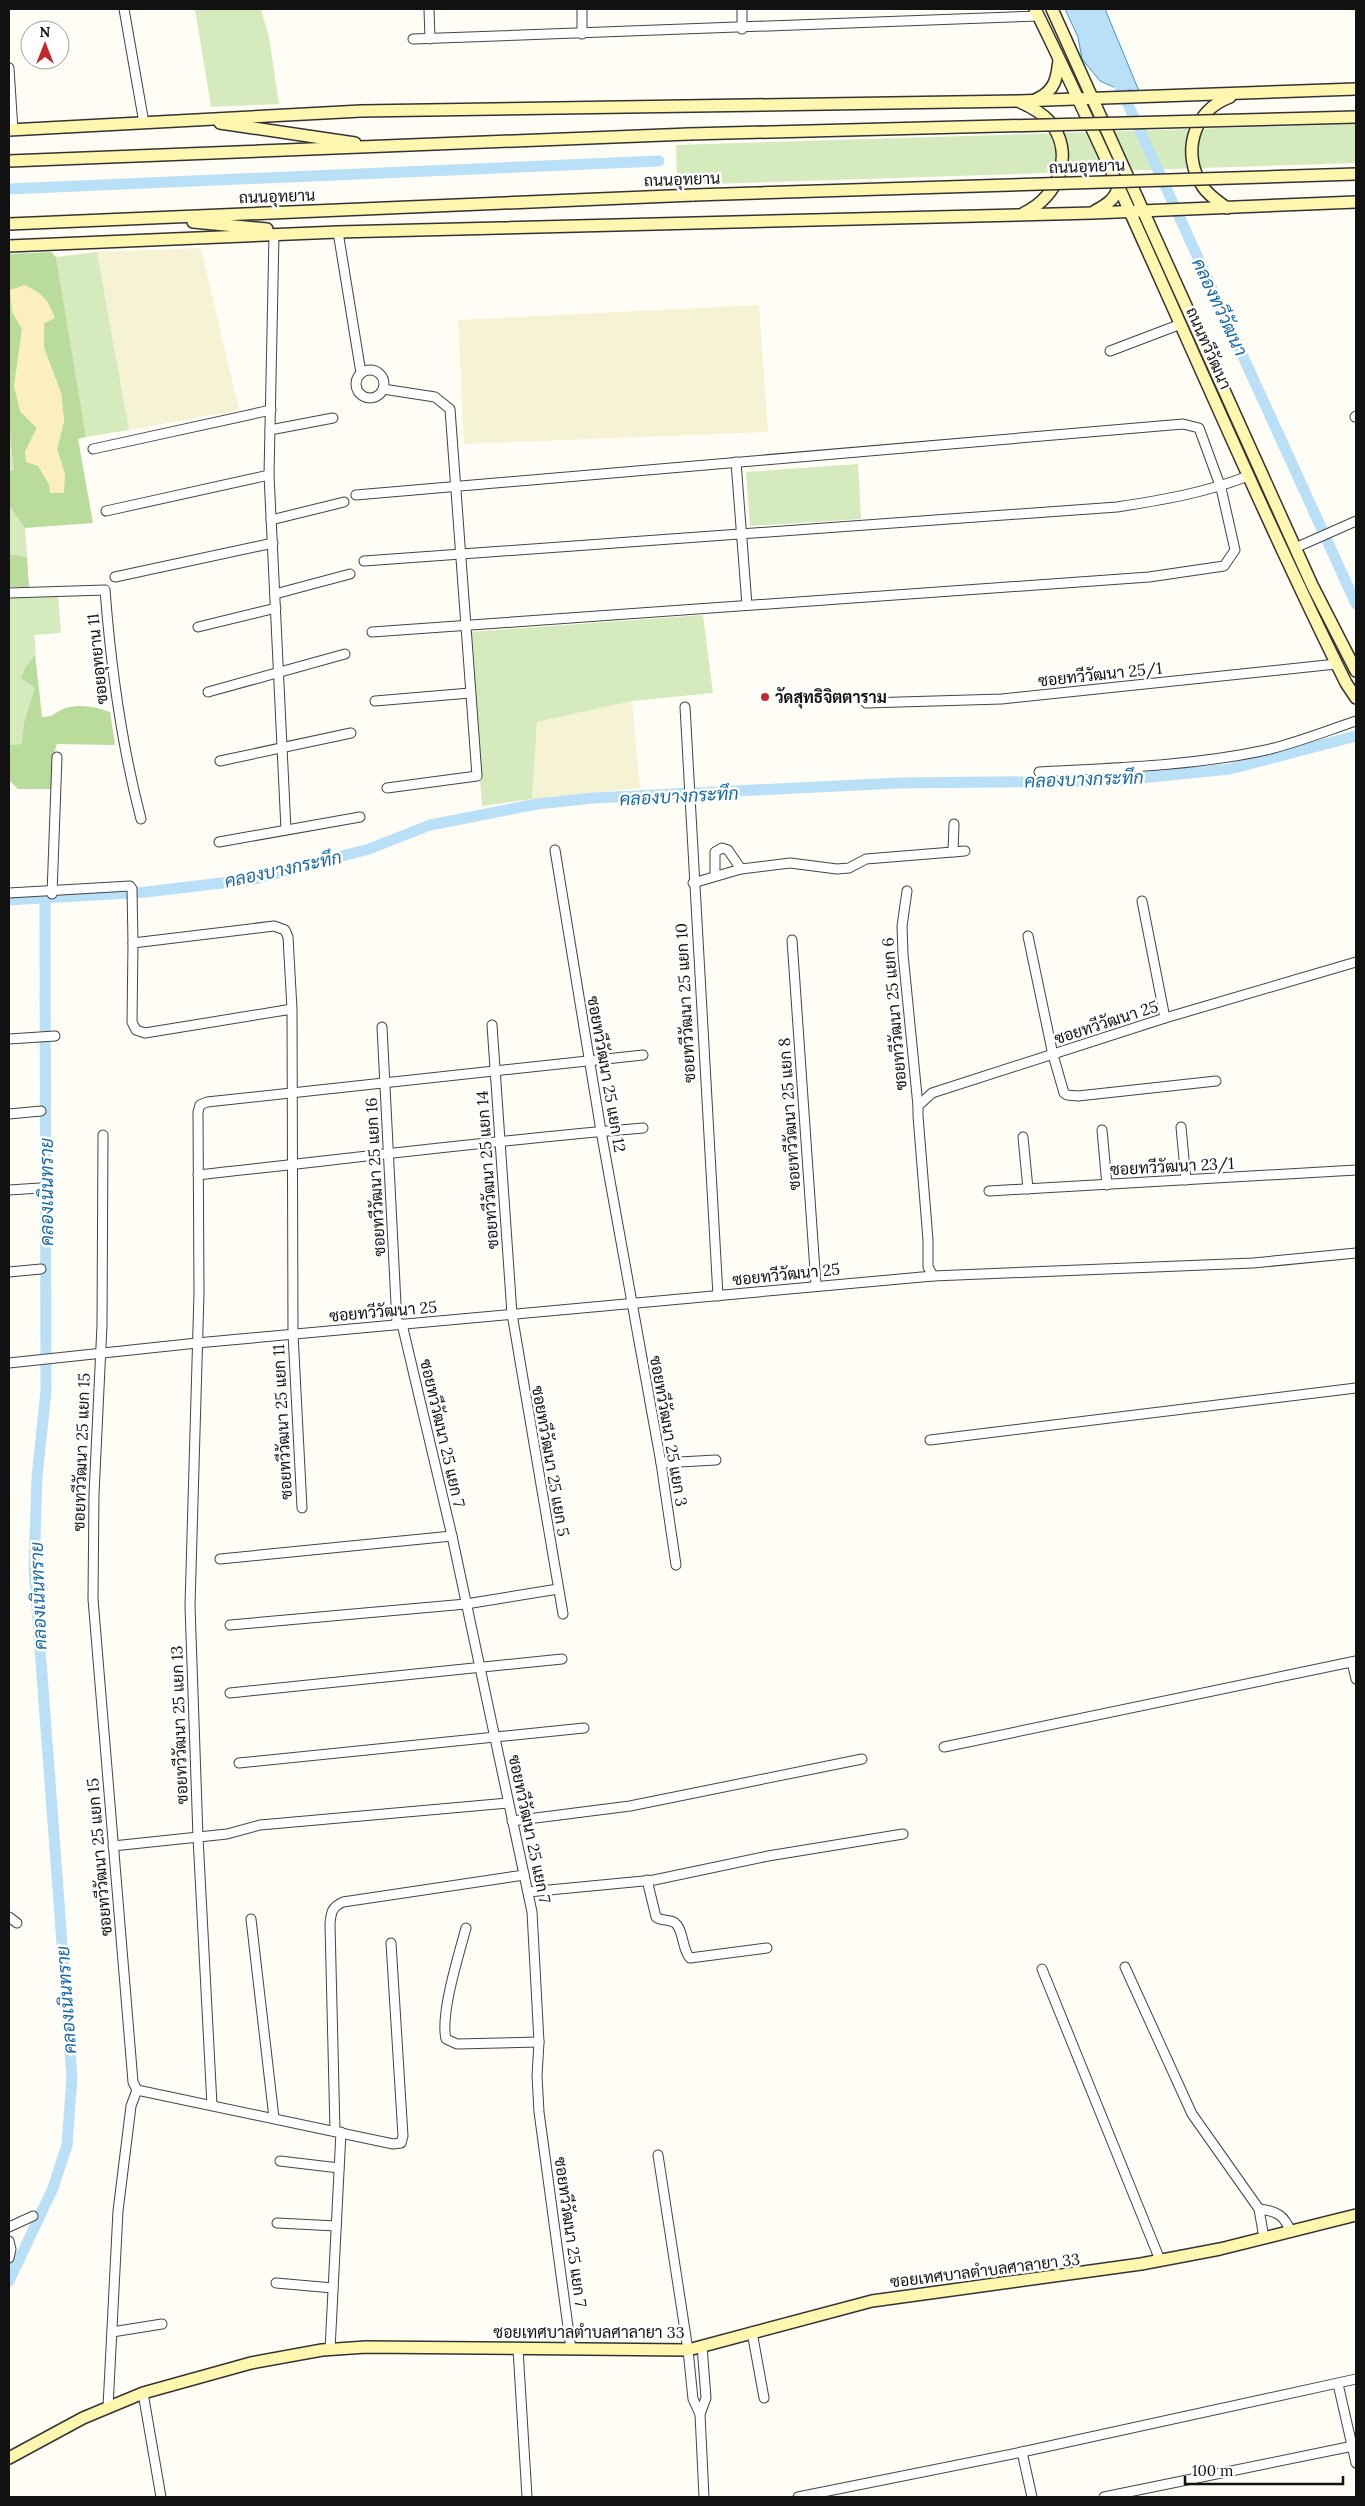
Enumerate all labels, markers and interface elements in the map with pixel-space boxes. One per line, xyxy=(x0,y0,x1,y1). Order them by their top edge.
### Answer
north arrow xyxy=(20,20,70,70)
text: N xyxy=(40,23,51,41)
street label: ถนนอุทยาน xyxy=(1048,155,1126,179)
street label: ถนนอุทยาน xyxy=(643,168,721,192)
street label: ถนนอุทยาน xyxy=(238,185,316,209)
water label: คลองทวีวัฒนา xyxy=(1187,254,1254,360)
street label: ถนนทวีวัฒนา xyxy=(1182,303,1237,392)
street label: ซอยอุทยาน 11 xyxy=(82,612,114,705)
street label: ซอยทวีวัฒนา 25/1 xyxy=(1037,657,1163,691)
place label: วัดสุทธิจิตตาราม xyxy=(775,687,887,709)
marker: วัดสุทธิจิตตาราม xyxy=(759,691,771,703)
water label: คลองบางกระทึก xyxy=(1024,765,1144,793)
water label: คลองบางกระทึก xyxy=(619,781,739,811)
water label: คลองบางกระทึก xyxy=(222,845,344,893)
street label: ซอยทวีวัฒนา 25 แยก 10 xyxy=(670,923,699,1083)
street label: ซอยทวีวัฒนา 25 แยก 6 xyxy=(876,937,911,1091)
street label: ซอยทวีวัฒนา 25 แยก 12 xyxy=(583,994,632,1154)
street label: ซอยทวีวัฒนา 25 xyxy=(1051,995,1160,1048)
street label: ซอยทวีวัฒนา 25 แยก 8 xyxy=(773,1037,804,1191)
street label: ซอยทวีวัฒนา 25 แยก 14 xyxy=(470,1090,503,1250)
street label: ซอยทวีวัฒนา 25 แยก 16 xyxy=(360,1097,389,1257)
water label: คลองเนินทราย xyxy=(35,1138,58,1246)
street label: ซอยทวีวัฒนา 23/1 xyxy=(1109,1152,1235,1180)
street label: ซอยทวีวัฒนา 25 xyxy=(731,1257,841,1290)
street label: ซอยทวีวัฒนา 25 xyxy=(328,1295,438,1326)
street label: ซอยทวีวัฒนา 25 แยก 11 xyxy=(267,1344,296,1500)
street label: ซอยทวีวัฒนา 25 แยก 3 xyxy=(646,1354,693,1508)
street label: ซอยทวีวัฒนา 25 แยก 7 xyxy=(416,1357,471,1510)
street label: ซอยทวีวัฒนา 25 แยก 15 xyxy=(67,1372,94,1532)
street label: ซอยทวีวัฒนา 25 แยก 5 xyxy=(528,1384,575,1538)
water label: คลองเนินทราย xyxy=(25,1542,51,1650)
street label: ซอยทวีวัฒนา 25 แยก 13 xyxy=(165,1645,192,1805)
street label: ซอยทวีวัฒนา 25 แยก 7 xyxy=(504,1753,557,1906)
street label: ซอยทวีวัฒนา 25 แยก 15 xyxy=(81,1777,116,1937)
water label: คลองเนินทราย xyxy=(51,1945,81,2055)
street label: ซอยทวีวัฒนา 25 แยก 7 xyxy=(551,2155,593,2309)
street label: ซอยเทศบาลตำบลศาลายา 33 xyxy=(889,2248,1081,2292)
street label: ซอยเทศบาลตำบลศาลายา 33 xyxy=(493,2322,685,2342)
scale bar xyxy=(1185,2454,1342,2486)
text: 100 m xyxy=(1192,2461,1233,2480)

